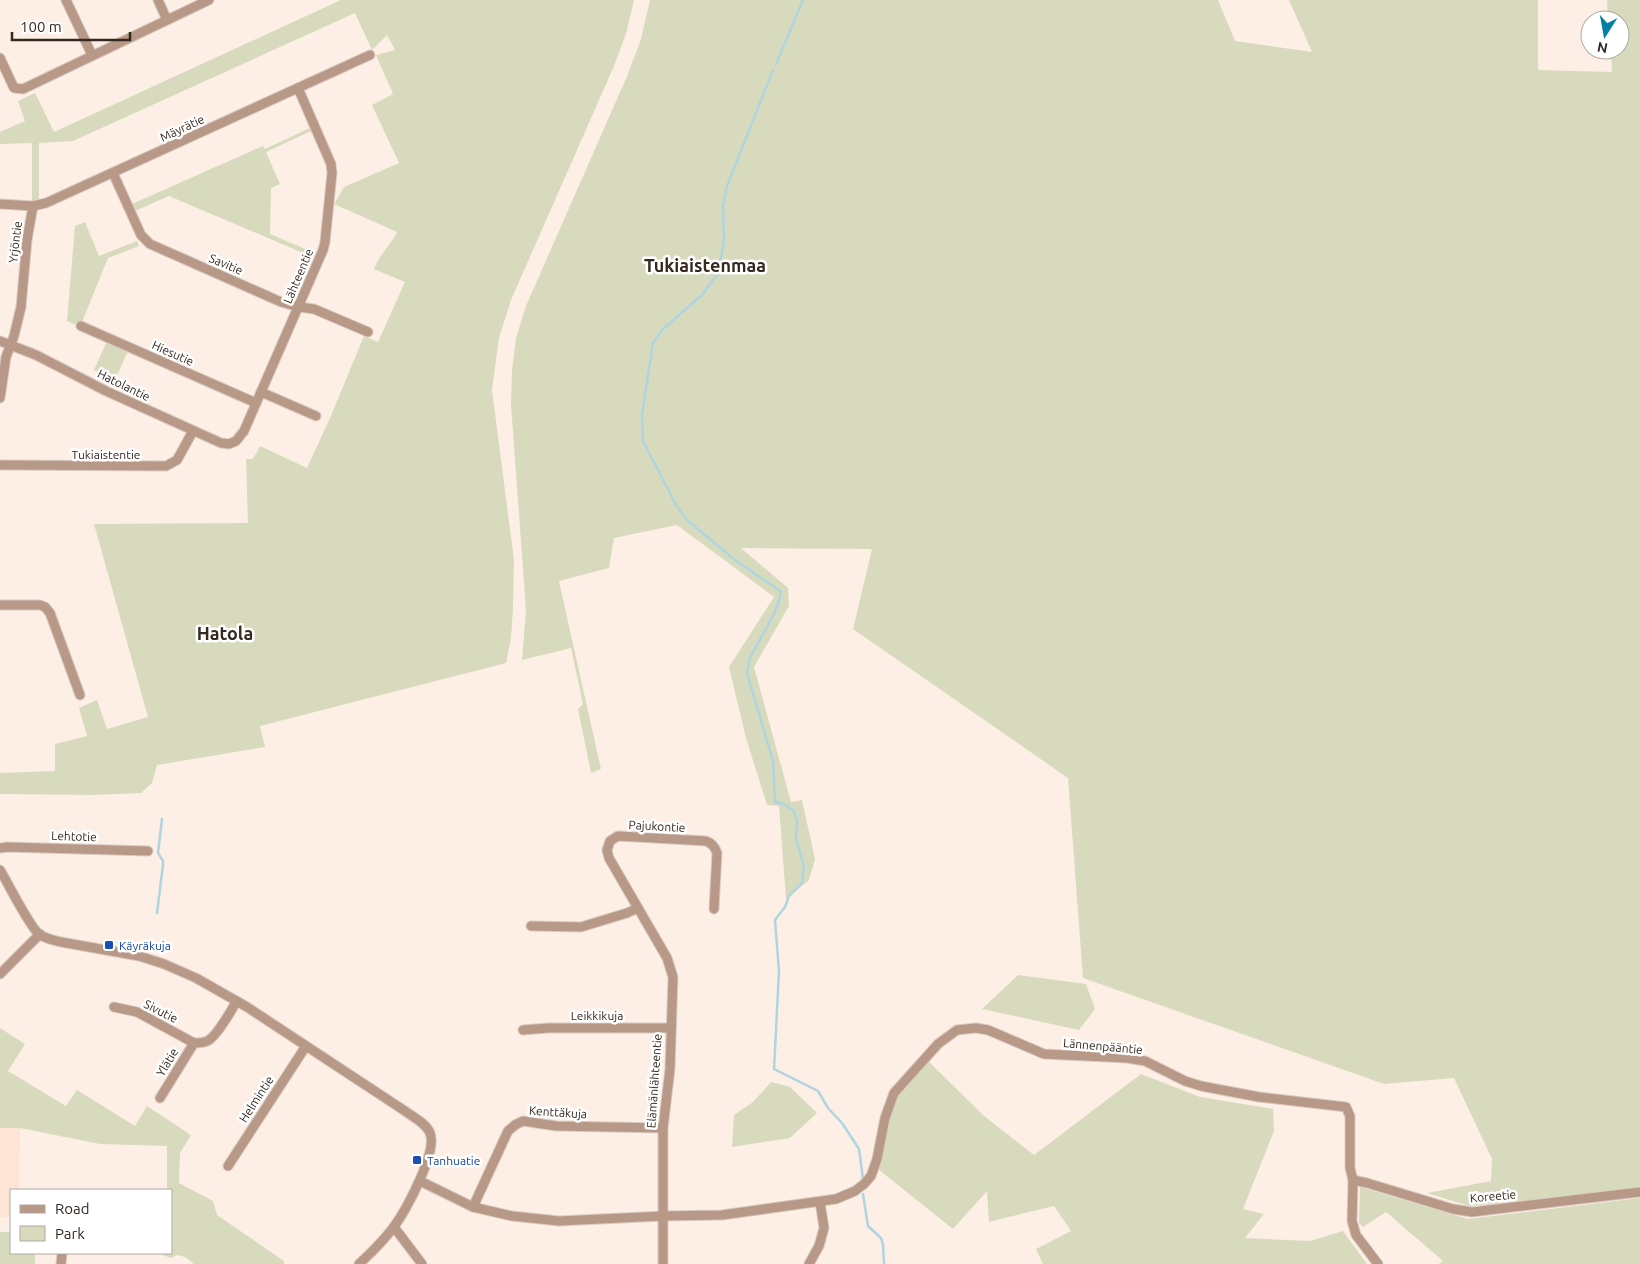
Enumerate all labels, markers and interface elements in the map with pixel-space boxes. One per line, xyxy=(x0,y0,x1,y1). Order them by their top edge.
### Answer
scale bar xyxy=(12,10,130,42)
north arrow xyxy=(1580,10,1630,60)
text: 100 m xyxy=(20,18,62,35)
text: N xyxy=(1596,39,1609,57)
street label: Mäyrätie xyxy=(158,112,206,144)
street label: Yrjöntie xyxy=(6,220,24,264)
street label: Lähteentie xyxy=(281,247,315,305)
street label: Savitie xyxy=(207,251,245,277)
district label: Tukiaistenmaa xyxy=(644,255,766,275)
street label: Hiesutie xyxy=(150,338,196,368)
street label: Hatolantie xyxy=(96,367,152,403)
street label: Tukiaistentie xyxy=(72,448,140,461)
district label: Hatola xyxy=(197,623,253,643)
street label: Pajukontie xyxy=(628,818,686,834)
street label: Lehtotie xyxy=(51,829,97,843)
marker: Käyräkuja xyxy=(103,939,115,951)
place label: Käyräkuja xyxy=(119,939,171,952)
street label: Sivutie xyxy=(142,997,180,1025)
street label: Leikkikuja xyxy=(571,1009,623,1022)
street label: Elämänlähteentie xyxy=(644,1033,664,1129)
street label: Lännenpääntie xyxy=(1063,1036,1143,1056)
street label: Ylätie xyxy=(154,1046,180,1078)
street label: Helmintie xyxy=(236,1073,276,1125)
street label: Kenttäkuja xyxy=(529,1103,587,1121)
marker: Tanhuatie xyxy=(411,1154,423,1166)
place label: Tanhuatie xyxy=(427,1154,480,1167)
street label: Koreetie xyxy=(1469,1188,1517,1204)
legend xyxy=(10,1189,172,1254)
text: Road xyxy=(55,1200,90,1217)
text: Park xyxy=(55,1225,85,1242)

